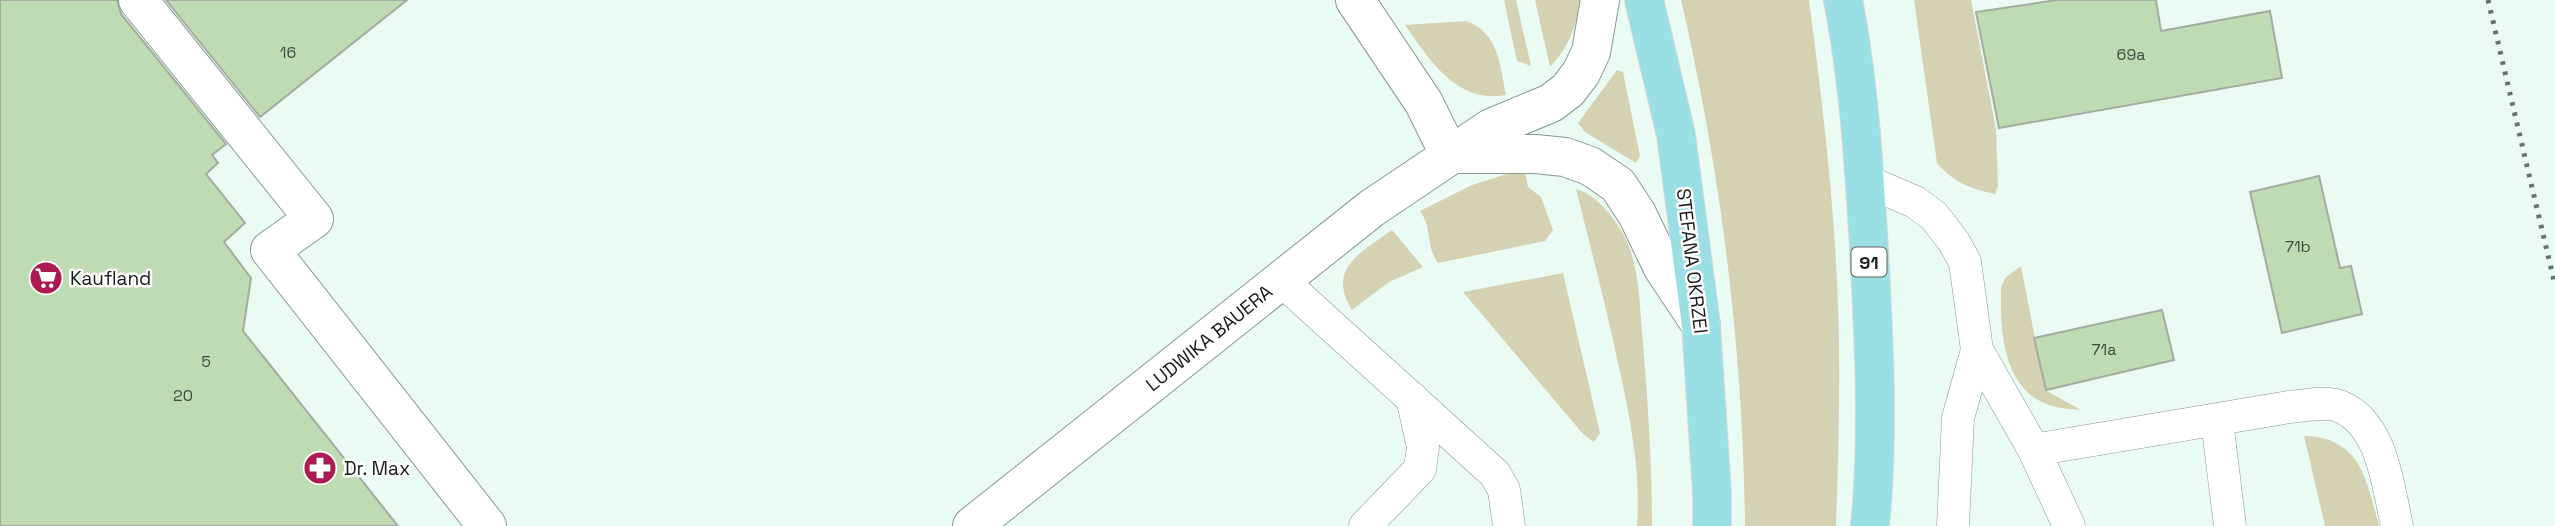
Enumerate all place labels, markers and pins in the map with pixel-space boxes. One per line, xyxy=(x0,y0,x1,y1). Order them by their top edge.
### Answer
supermarket icon: Kaufland xyxy=(27,259,65,297)
place label: Kaufland xyxy=(70,266,151,291)
pharmacy icon: Dr. Max xyxy=(301,449,339,487)
place label: Dr. Max xyxy=(344,456,410,481)

